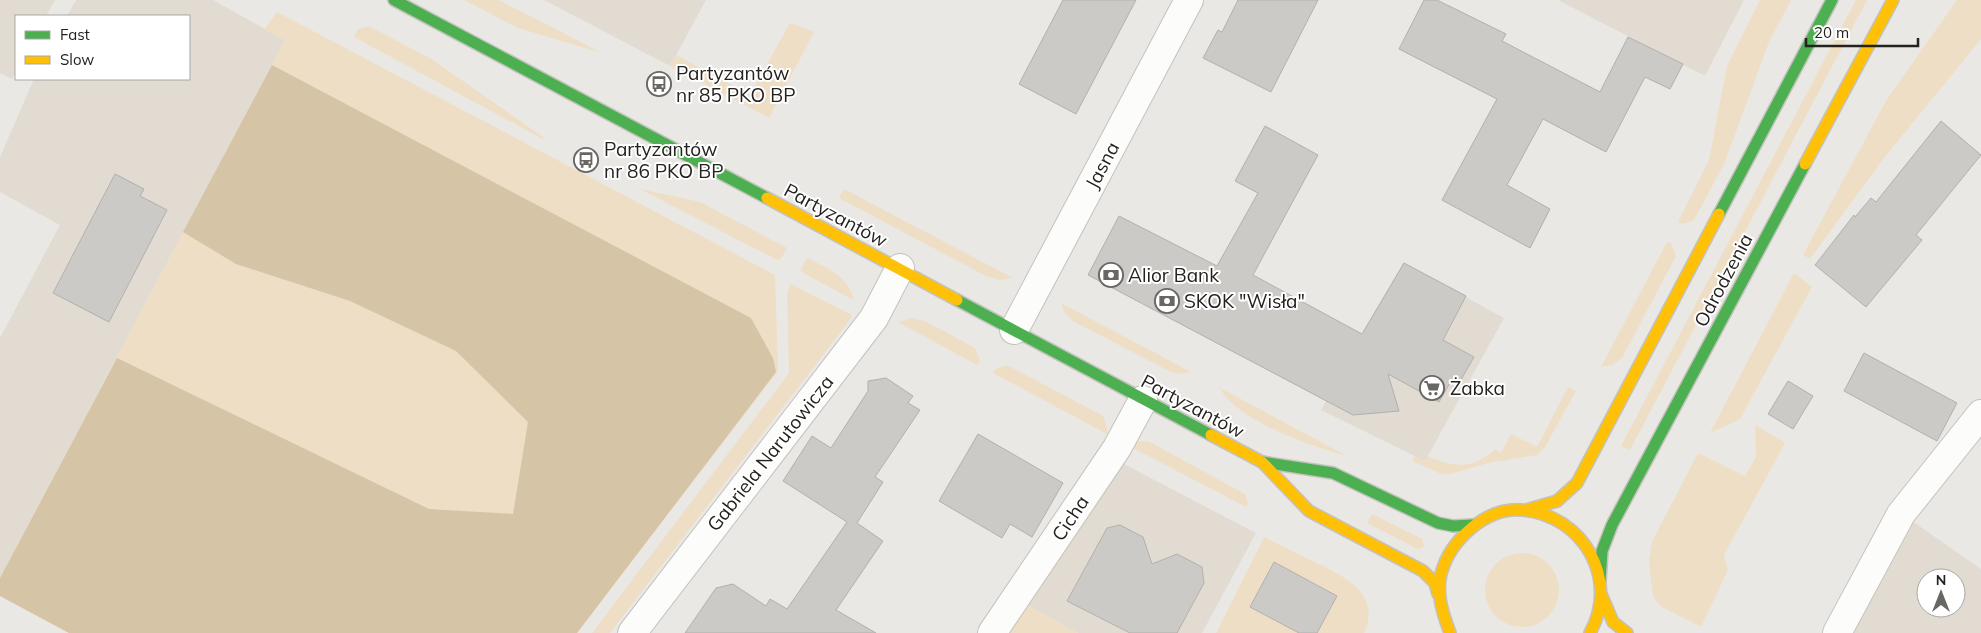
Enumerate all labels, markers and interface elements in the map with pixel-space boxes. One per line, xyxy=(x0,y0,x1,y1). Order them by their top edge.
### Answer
legend xyxy=(15,15,190,80)
scale bar xyxy=(1806,15,1918,47)
text: 20 m xyxy=(1814,23,1849,42)
text: Fast xyxy=(60,25,90,44)
text: Slow xyxy=(60,50,94,69)
place label: Partyzantów nr 85 PKO BP xyxy=(676,61,796,107)
bus stop icon: Partyzantów nr 85 PKO BP xyxy=(646,71,672,97)
place label: Partyzantów nr 86 PKO BP xyxy=(604,137,724,183)
street label: Jasna xyxy=(1080,137,1124,193)
bus stop icon: Partyzantów nr 86 PKO BP xyxy=(573,147,599,173)
street label: Partyzantów xyxy=(780,178,892,252)
street label: Odrodzenia xyxy=(1688,229,1758,331)
bank icon: Alior Bank xyxy=(1098,262,1124,288)
place label: Alior Bank xyxy=(1128,263,1219,287)
bank icon: SKOK "Wisła" xyxy=(1154,288,1180,314)
place label: SKOK "Wisła" xyxy=(1184,289,1305,313)
street label: Partyzantów xyxy=(1137,369,1249,443)
street label: Gabriela Narutowicza xyxy=(702,370,838,536)
supermarket icon: Żabka xyxy=(1419,375,1445,401)
place label: Żabka xyxy=(1450,376,1505,400)
street label: Cicha xyxy=(1046,491,1094,545)
north arrow xyxy=(1916,568,1966,618)
text: N xyxy=(1936,571,1946,589)

